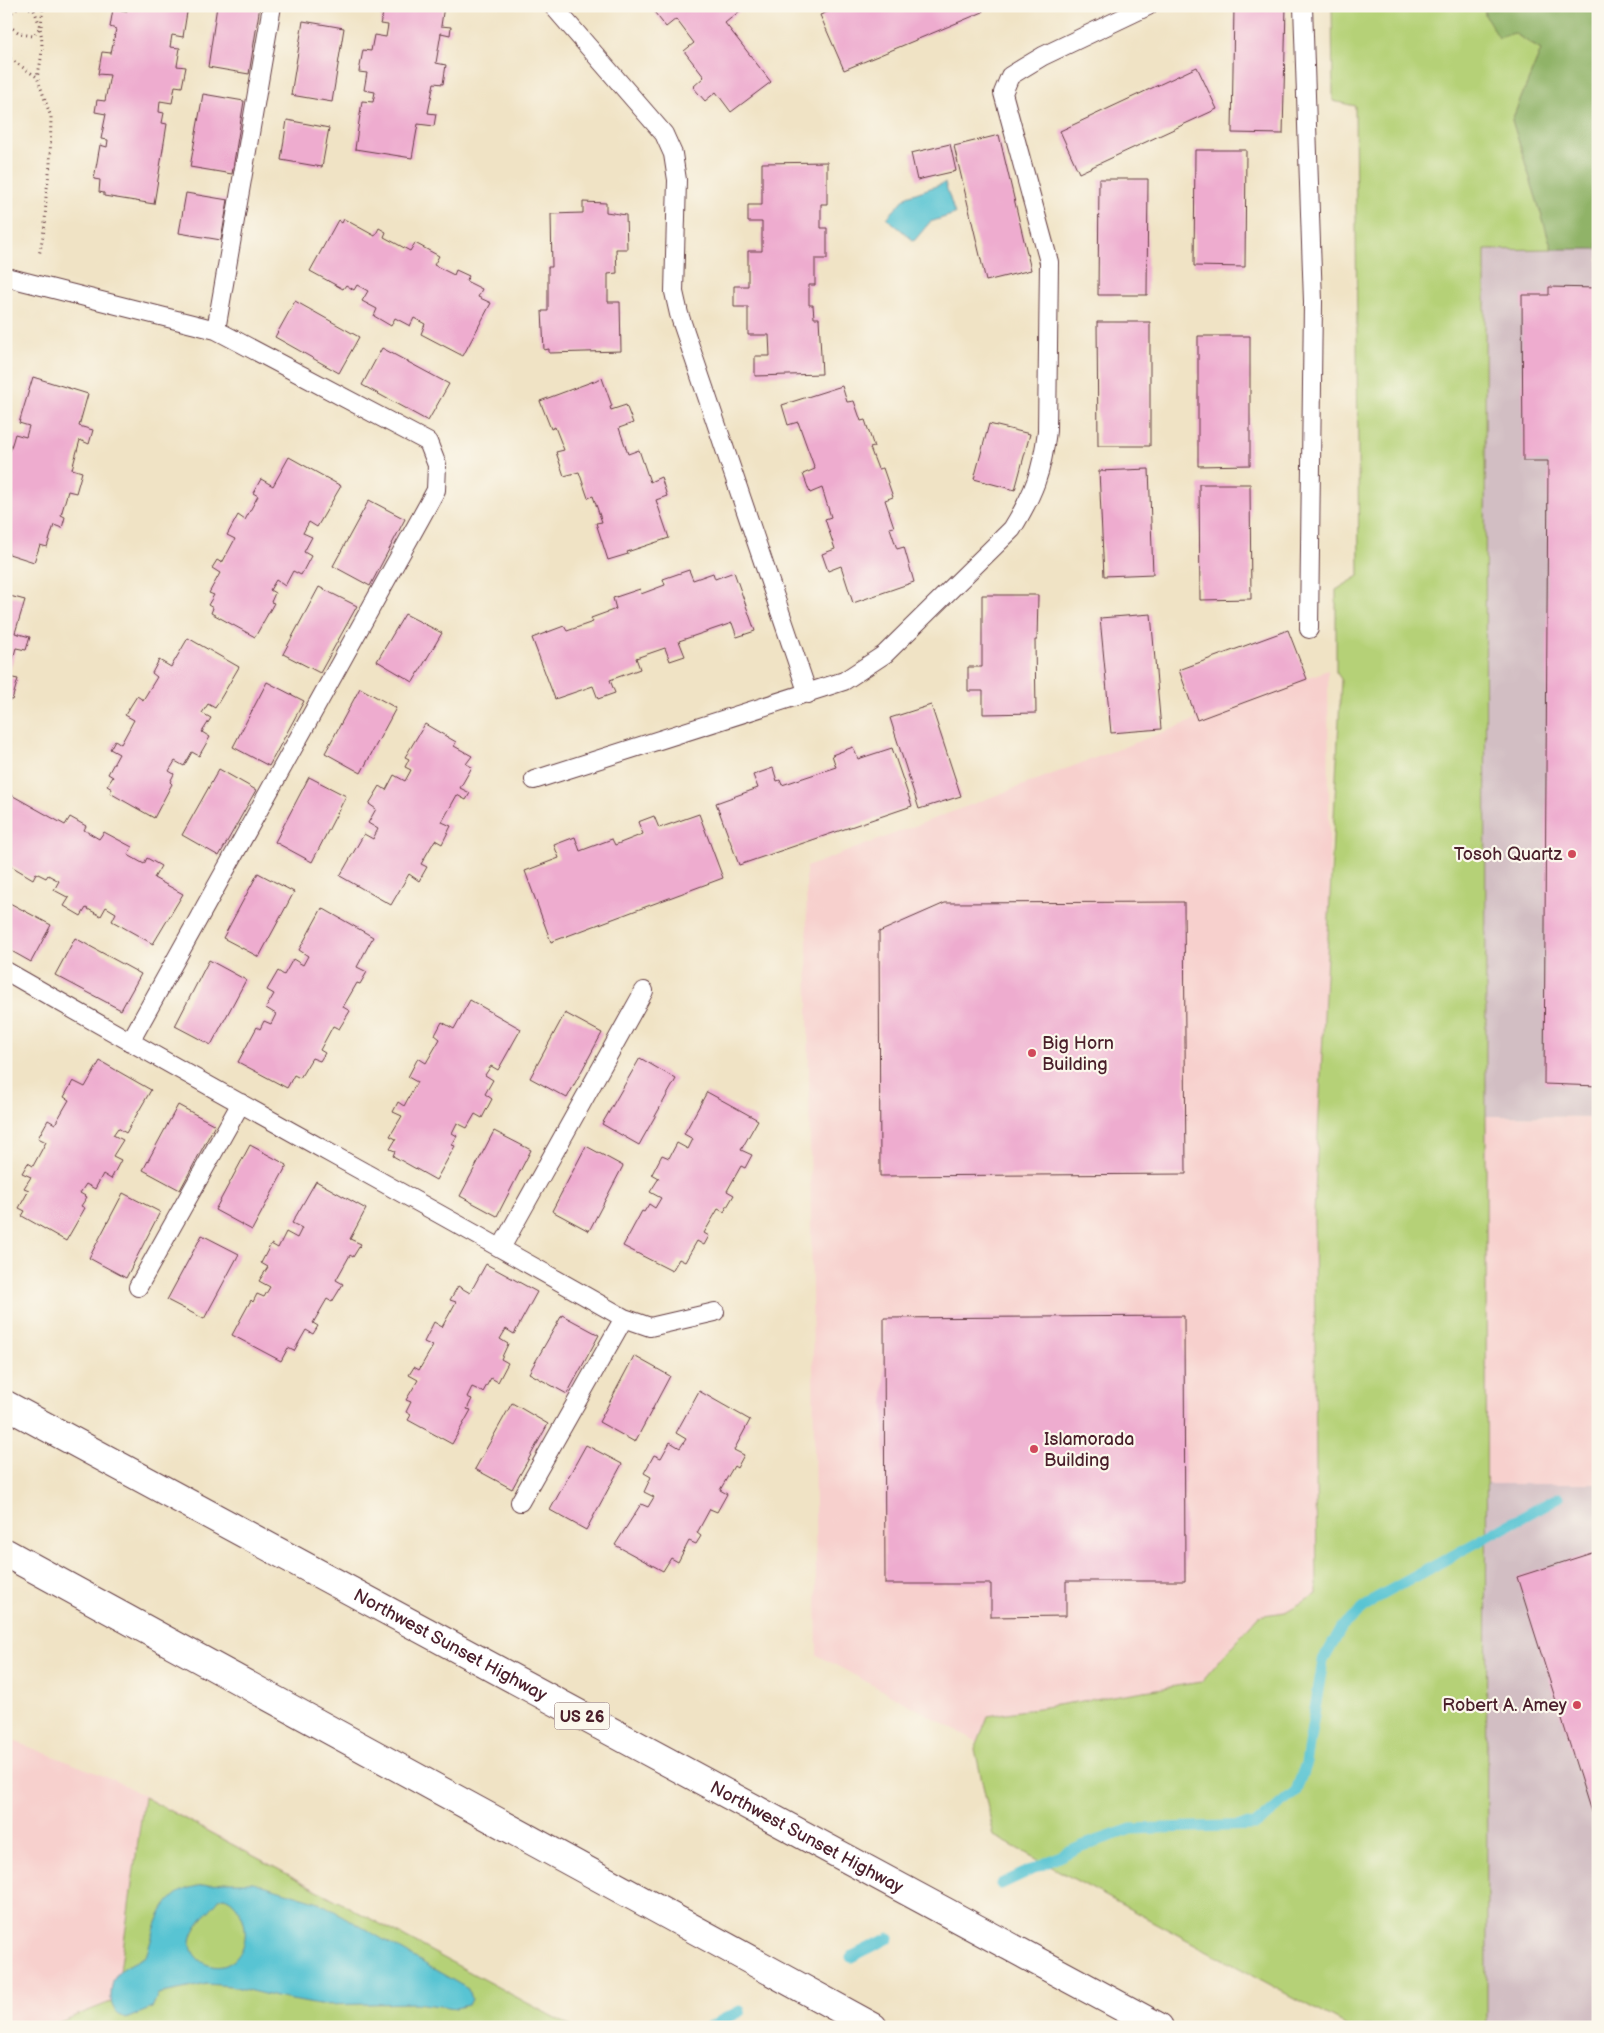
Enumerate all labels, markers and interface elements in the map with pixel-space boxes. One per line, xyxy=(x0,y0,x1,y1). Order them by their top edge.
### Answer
place label: Tosoh Quartz xyxy=(1454,844,1562,865)
marker: Tosoh Quartz xyxy=(1566,848,1578,860)
place label: Big Horn Building xyxy=(1042,1033,1114,1075)
marker: Big Horn Building xyxy=(1026,1047,1038,1059)
place label: Islamorada Building xyxy=(1044,1429,1135,1471)
marker: Islamorada Building xyxy=(1028,1443,1040,1455)
street label: Northwest Sunset Highway xyxy=(350,1585,551,1706)
place label: Robert A. Amey xyxy=(1442,1695,1568,1716)
marker: Robert A. Amey xyxy=(1571,1699,1583,1711)
road number: US 26 xyxy=(554,1702,610,1730)
street label: Northwest Sunset Highway xyxy=(706,1777,908,1899)

